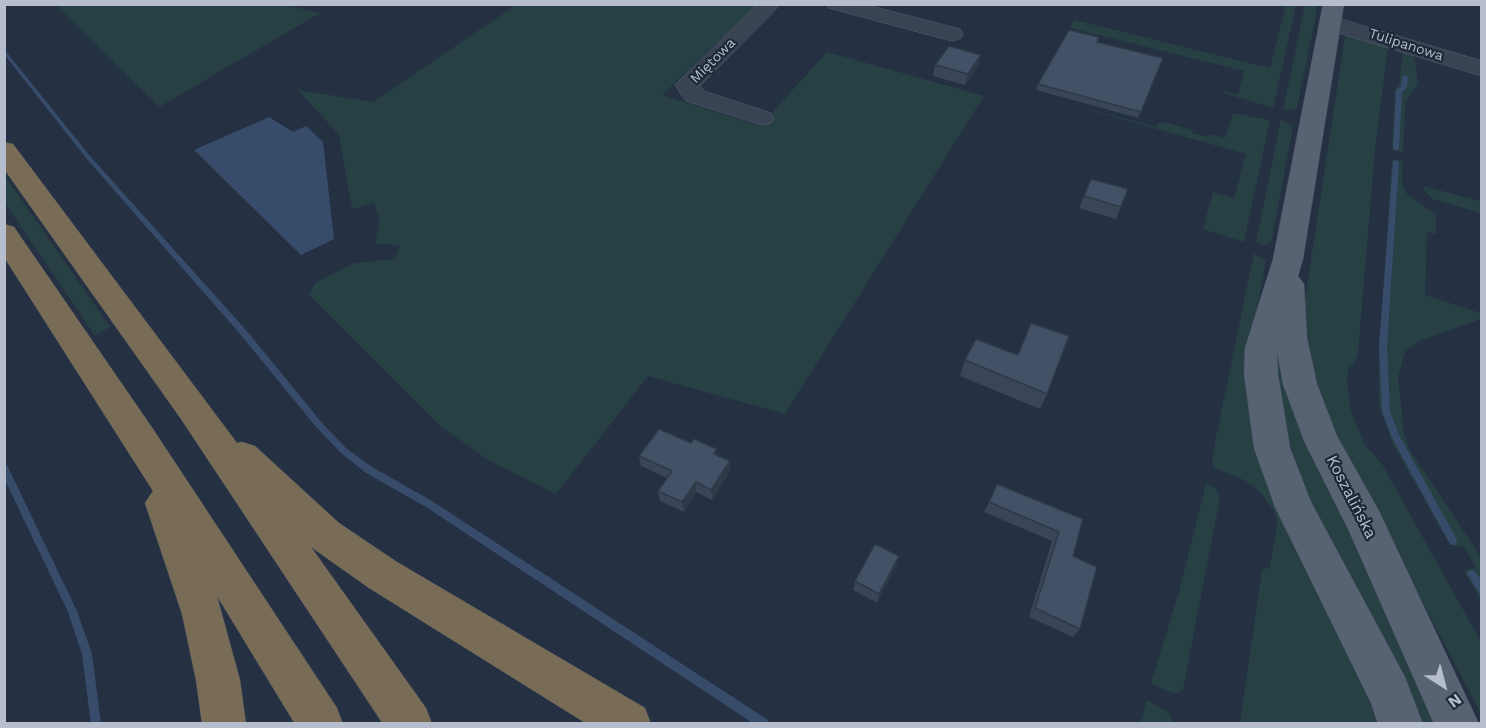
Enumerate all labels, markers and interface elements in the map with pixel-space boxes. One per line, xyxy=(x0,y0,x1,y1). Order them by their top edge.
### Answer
street label: Tulipanowa xyxy=(1367,25,1445,65)
street label: Miętowa xyxy=(687,35,739,87)
street label: Koszalińska xyxy=(1322,452,1380,542)
north arrow xyxy=(1414,656,1474,716)
text: N xyxy=(1444,690,1465,712)

